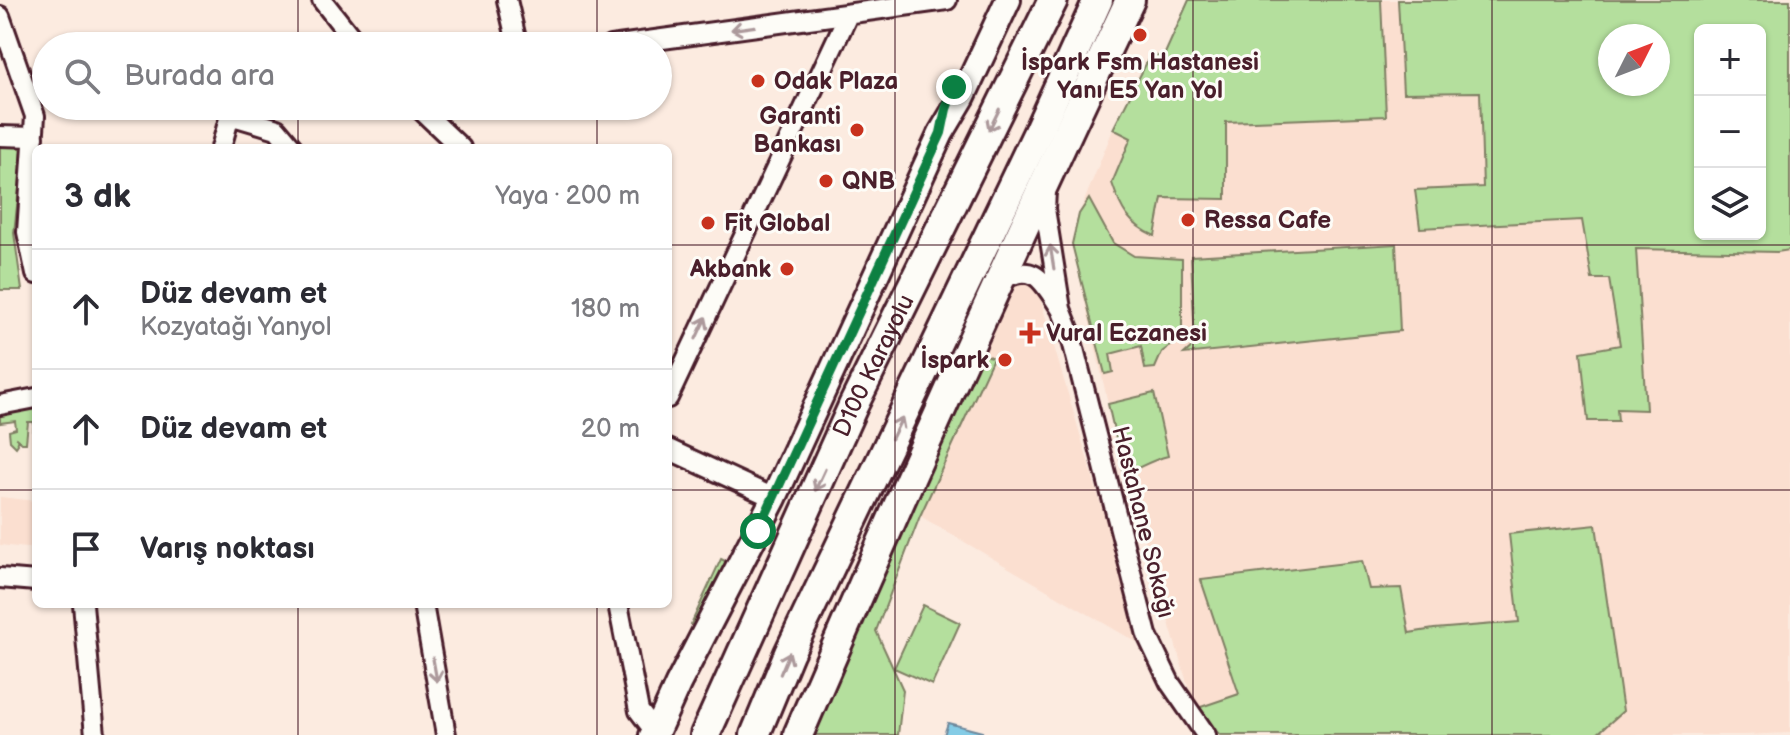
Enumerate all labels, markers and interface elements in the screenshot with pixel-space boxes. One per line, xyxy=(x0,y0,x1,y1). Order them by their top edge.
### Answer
one-way arrow xyxy=(730,21,757,36)
north arrow xyxy=(1598,24,1670,96)
map controls xyxy=(1694,24,1766,240)
button: + xyxy=(1694,24,1766,96)
marker: İspark Fsm Hastanesi Yanı E5 Yan Yol xyxy=(1131,26,1149,44)
search box xyxy=(32,32,672,120)
place label: İspark Fsm Hastanesi Yanı E5 Yan Yol xyxy=(1021,46,1259,105)
icon: search xyxy=(60,54,104,98)
text: Burada ara xyxy=(124,58,275,94)
place label: Odak Plaza xyxy=(774,67,898,96)
route end xyxy=(936,69,972,105)
marker: Odak Plaza xyxy=(749,72,767,90)
button: − xyxy=(1694,96,1766,168)
place label: Garanti Bankası xyxy=(753,102,841,159)
one-way arrow xyxy=(986,108,1001,132)
marker: Garanti Bankası xyxy=(848,121,866,139)
place label: QNB xyxy=(842,167,895,196)
button: layers xyxy=(1694,168,1766,240)
marker: QNB xyxy=(817,172,835,190)
text: 3 dk xyxy=(64,176,131,217)
text: Yaya · 200 m xyxy=(495,181,640,212)
place label: Ressa Cafe xyxy=(1204,206,1331,235)
place label: Fit Global xyxy=(724,209,830,238)
marker: Ressa Cafe xyxy=(1179,211,1197,229)
marker: Fit Global xyxy=(699,214,717,232)
one-way arrow xyxy=(1044,245,1059,270)
place label: Akbank xyxy=(689,255,771,284)
marker: Akbank xyxy=(778,260,796,278)
text: Düz devam et xyxy=(140,276,327,312)
icon: ahead xyxy=(64,287,108,331)
street label: D100 Karayolu xyxy=(827,290,920,441)
text: 180 m xyxy=(571,294,640,325)
text: Kozyatağı Yanyol xyxy=(140,312,332,343)
one-way arrow xyxy=(694,316,709,340)
place label: Vural Eczanesi xyxy=(1046,319,1207,348)
marker: Vural Eczanesi xyxy=(1021,324,1039,342)
place label: İspark xyxy=(921,344,989,375)
marker: İspark xyxy=(996,351,1014,369)
icon: ahead xyxy=(64,407,108,451)
text: Düz devam et xyxy=(140,411,327,447)
text: 20 m xyxy=(581,414,640,445)
one-way arrow xyxy=(890,417,905,441)
street label: Hastahane Sokağı xyxy=(1105,423,1181,621)
one-way arrow xyxy=(811,467,826,492)
route start xyxy=(740,513,776,549)
icon: arrive xyxy=(64,527,108,571)
text: Varış noktası xyxy=(140,531,315,567)
one-way arrow xyxy=(779,651,794,676)
one-way arrow xyxy=(428,656,443,682)

